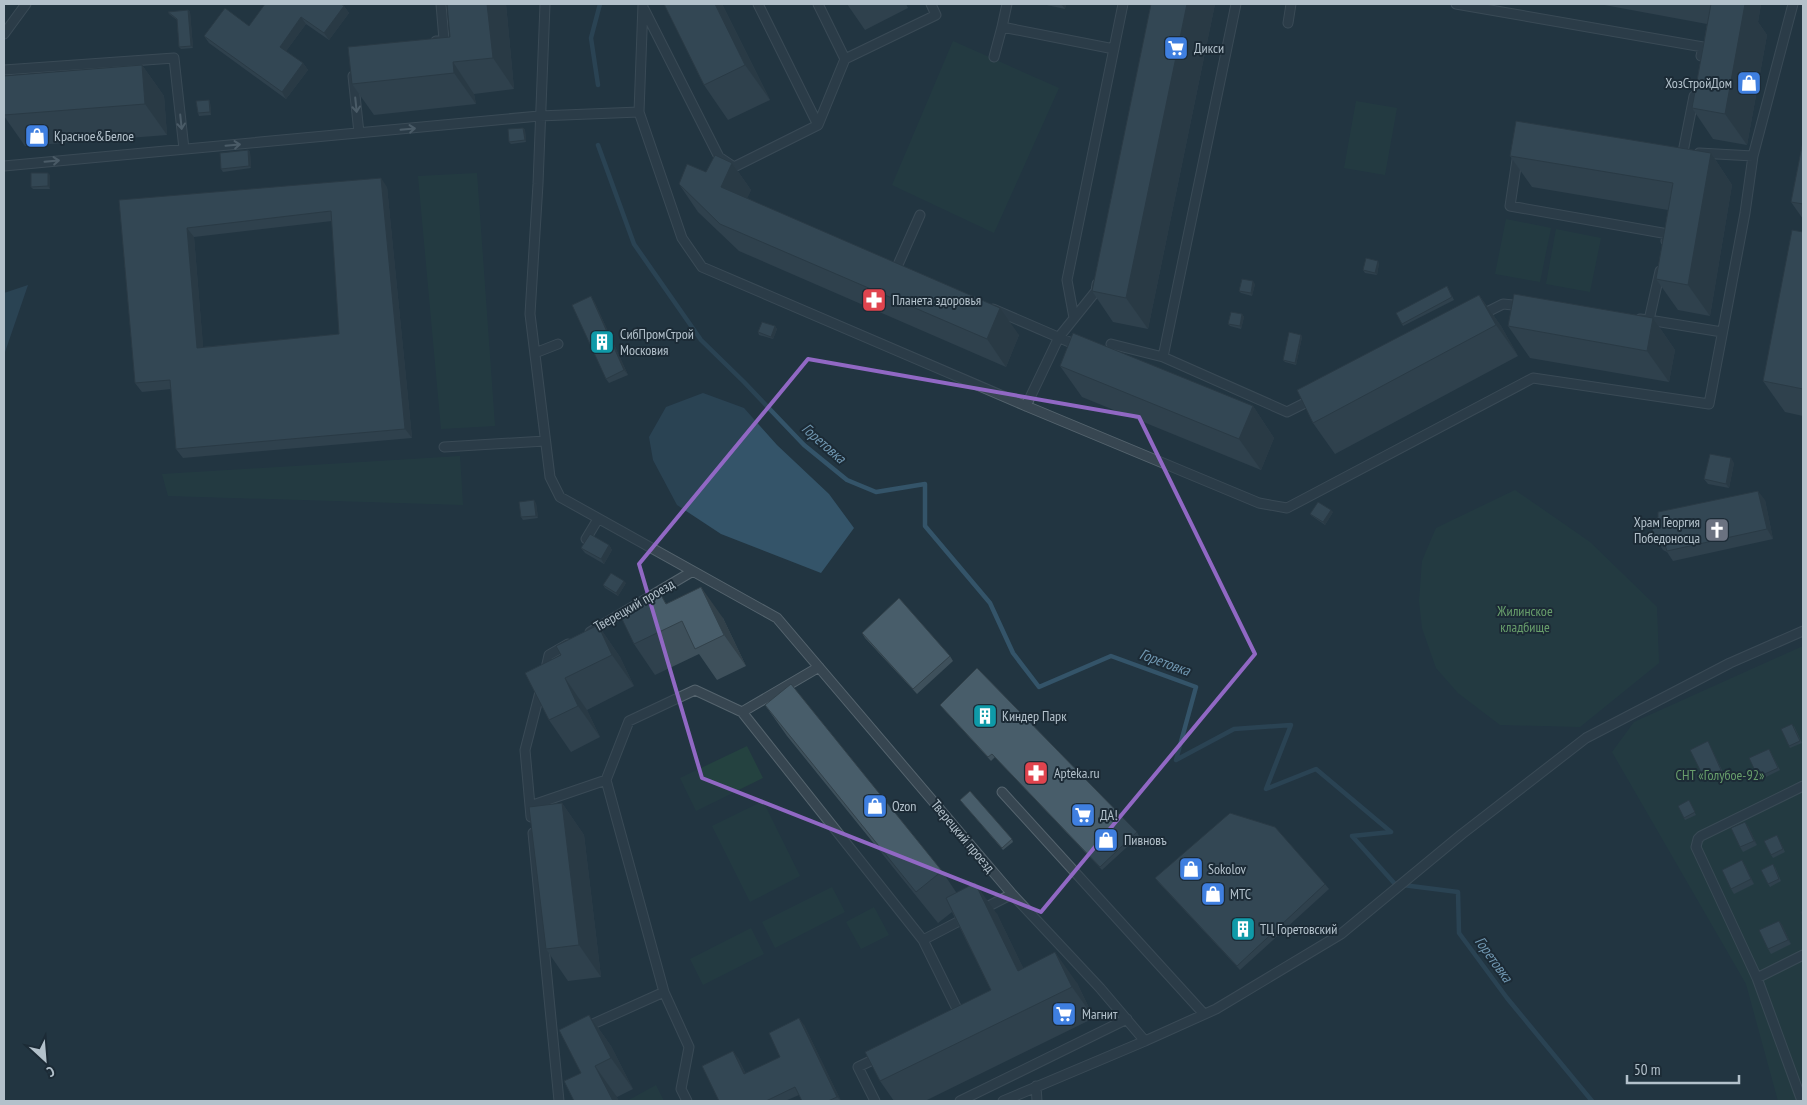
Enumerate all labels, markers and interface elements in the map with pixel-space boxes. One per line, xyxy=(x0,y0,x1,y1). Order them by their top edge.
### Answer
supermarket icon: Дикси xyxy=(1163,35,1189,61)
place label: Дикси xyxy=(1194,39,1224,57)
shop icon: ХозСтройДом xyxy=(1736,70,1762,96)
place label: ХозСтройДом xyxy=(1665,74,1732,92)
one-way arrow xyxy=(351,97,361,113)
one-way arrow xyxy=(176,113,186,129)
shop icon: Красное&Белое xyxy=(24,123,50,149)
one-way arrow xyxy=(399,124,415,133)
place label: Красное&Белое xyxy=(54,127,134,145)
one-way arrow xyxy=(224,140,240,149)
one-way arrow xyxy=(44,156,60,166)
pharmacy icon: Планета здоровья xyxy=(861,287,887,313)
place label: Планета здоровья xyxy=(892,291,981,309)
place label: СибПромСтрой Московия xyxy=(620,325,694,359)
building icon: СибПромСтрой Московия xyxy=(589,329,615,355)
water label: Горетовка xyxy=(798,419,851,468)
place label: Храм Георгия Победоносца xyxy=(1634,513,1700,547)
church icon: Храм Георгия Победоносца xyxy=(1704,517,1730,543)
street label: Тверецкий проезд xyxy=(590,575,678,635)
park label: Жилинское кладбище xyxy=(1496,602,1553,636)
water label: Горетовка xyxy=(1137,644,1194,680)
building icon: Киндер Парк xyxy=(972,703,998,729)
place label: Киндер Парк xyxy=(1002,707,1067,725)
pharmacy icon: Apteka.ru xyxy=(1023,760,1049,786)
place label: Apteka.ru xyxy=(1054,764,1100,782)
park label: СНТ «Голубое-92» xyxy=(1676,766,1764,784)
shop icon: Ozon xyxy=(862,793,888,819)
street label: Тверецкий проезд xyxy=(927,796,999,876)
place label: Ozon xyxy=(892,797,917,815)
supermarket icon: ДА! xyxy=(1070,802,1096,828)
place label: ДА! xyxy=(1100,806,1118,824)
shop icon: Пивновъ xyxy=(1093,827,1119,853)
place label: Пивновъ xyxy=(1124,831,1167,849)
shop icon: Sokolov xyxy=(1178,856,1204,882)
place label: Sokolov xyxy=(1208,860,1247,878)
shop icon: МТС xyxy=(1200,881,1226,907)
place label: МТС xyxy=(1230,885,1252,903)
building icon: ТЦ Горетовский xyxy=(1230,916,1256,942)
place label: ТЦ Горетовский xyxy=(1260,920,1337,938)
water label: Горетовка xyxy=(1471,932,1518,986)
supermarket icon: Магнит xyxy=(1051,1001,1077,1027)
place label: Магнит xyxy=(1082,1005,1118,1023)
north arrow xyxy=(20,1035,70,1085)
scale bar xyxy=(1627,1052,1740,1084)
text: 50 m xyxy=(1634,1060,1660,1079)
text: С xyxy=(43,1062,58,1081)

